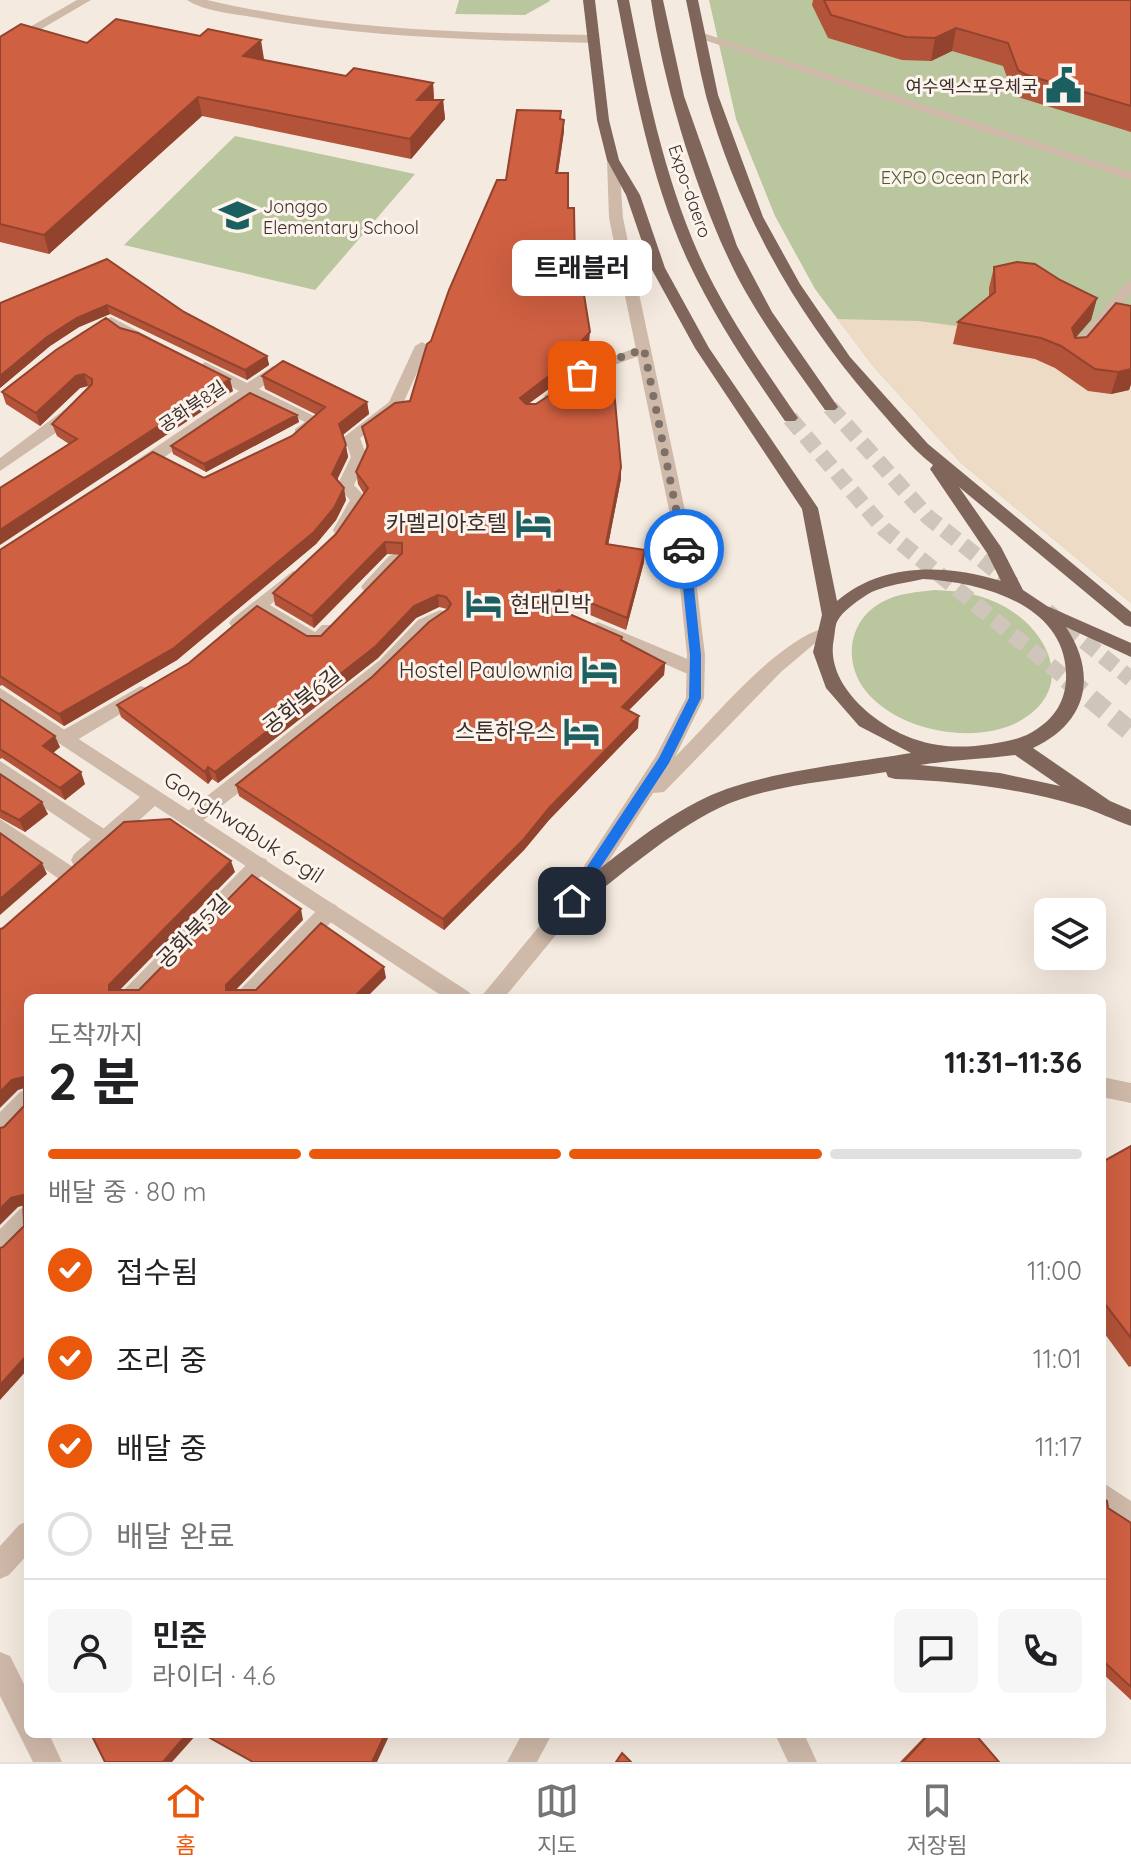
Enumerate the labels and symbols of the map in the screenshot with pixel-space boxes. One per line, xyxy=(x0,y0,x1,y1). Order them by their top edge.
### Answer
public building icon: 여수엑스포우체국 xyxy=(1045,67,1083,105)
place label: 여수엑스포우체국 xyxy=(906,75,1038,98)
street label: Expo-daero xyxy=(663,141,717,241)
park label: EXPO Ocean Park xyxy=(881,166,1029,189)
place label: Jonggo Elementary School xyxy=(263,195,419,239)
school or university icon: Jonggo Elementary School xyxy=(218,197,256,235)
callout: 트래블러 xyxy=(512,239,652,295)
pin xyxy=(548,341,616,409)
street label: 공화북8길 xyxy=(154,375,230,437)
hotel icon: 카멜리아호텔 xyxy=(514,504,552,542)
place label: 카멜리아호텔 xyxy=(386,509,507,537)
courier xyxy=(644,509,724,589)
hotel icon: 현대민박 xyxy=(465,585,503,623)
place label: 현대민박 xyxy=(510,590,591,618)
hotel icon: Hostel Paulownia xyxy=(580,651,618,689)
place label: Hostel Paulownia xyxy=(399,656,573,684)
street label: 공화북6길 xyxy=(257,660,347,740)
hotel icon: 스톤하우스 xyxy=(563,712,601,750)
place label: 스톤하우스 xyxy=(455,717,556,745)
street label: Gonghwabuk 6-gil xyxy=(159,765,329,889)
pin xyxy=(538,867,606,935)
street label: 공화북5길 xyxy=(150,888,236,974)

